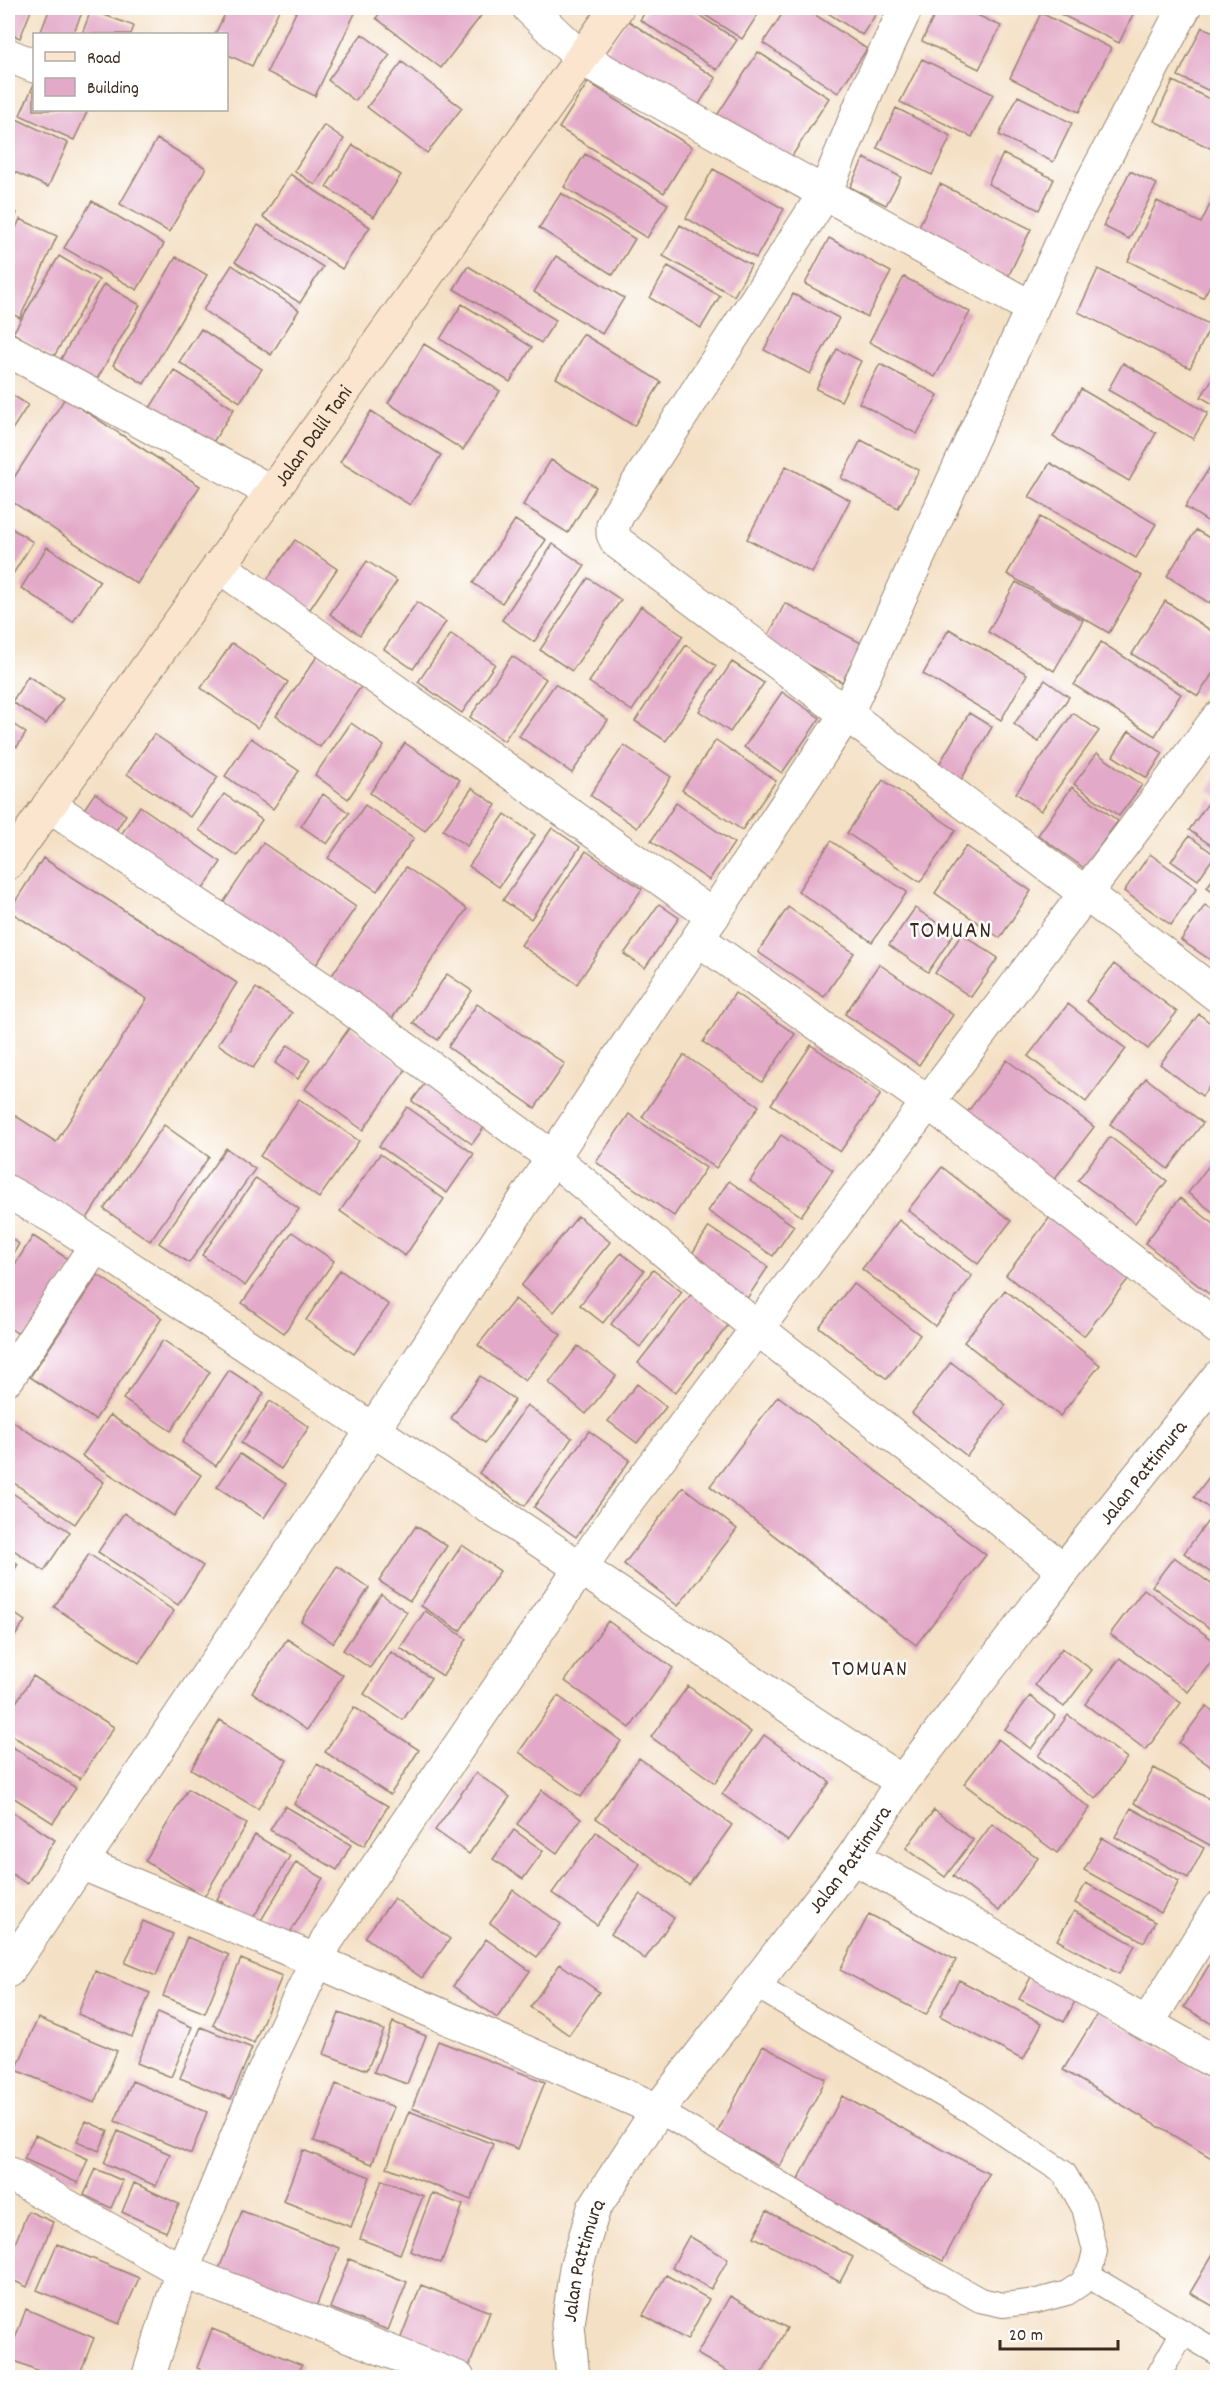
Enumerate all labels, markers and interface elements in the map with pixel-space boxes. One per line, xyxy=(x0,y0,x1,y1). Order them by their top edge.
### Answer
legend xyxy=(33,33,228,111)
text: Road xyxy=(87,47,121,72)
text: Building xyxy=(87,77,139,102)
street label: Jalan Dalil Tani xyxy=(269,380,362,494)
district label: TOMUAN xyxy=(910,915,992,949)
street label: Jalan Pattimura xyxy=(1093,1414,1197,1533)
district label: TOMUAN xyxy=(832,1655,908,1686)
street label: Jalan Pattimura xyxy=(802,1800,901,1921)
street label: Jalan Pattimura xyxy=(557,2192,615,2324)
scale bar xyxy=(1000,2313,1118,2351)
text: 20 m xyxy=(1009,2324,1043,2349)

